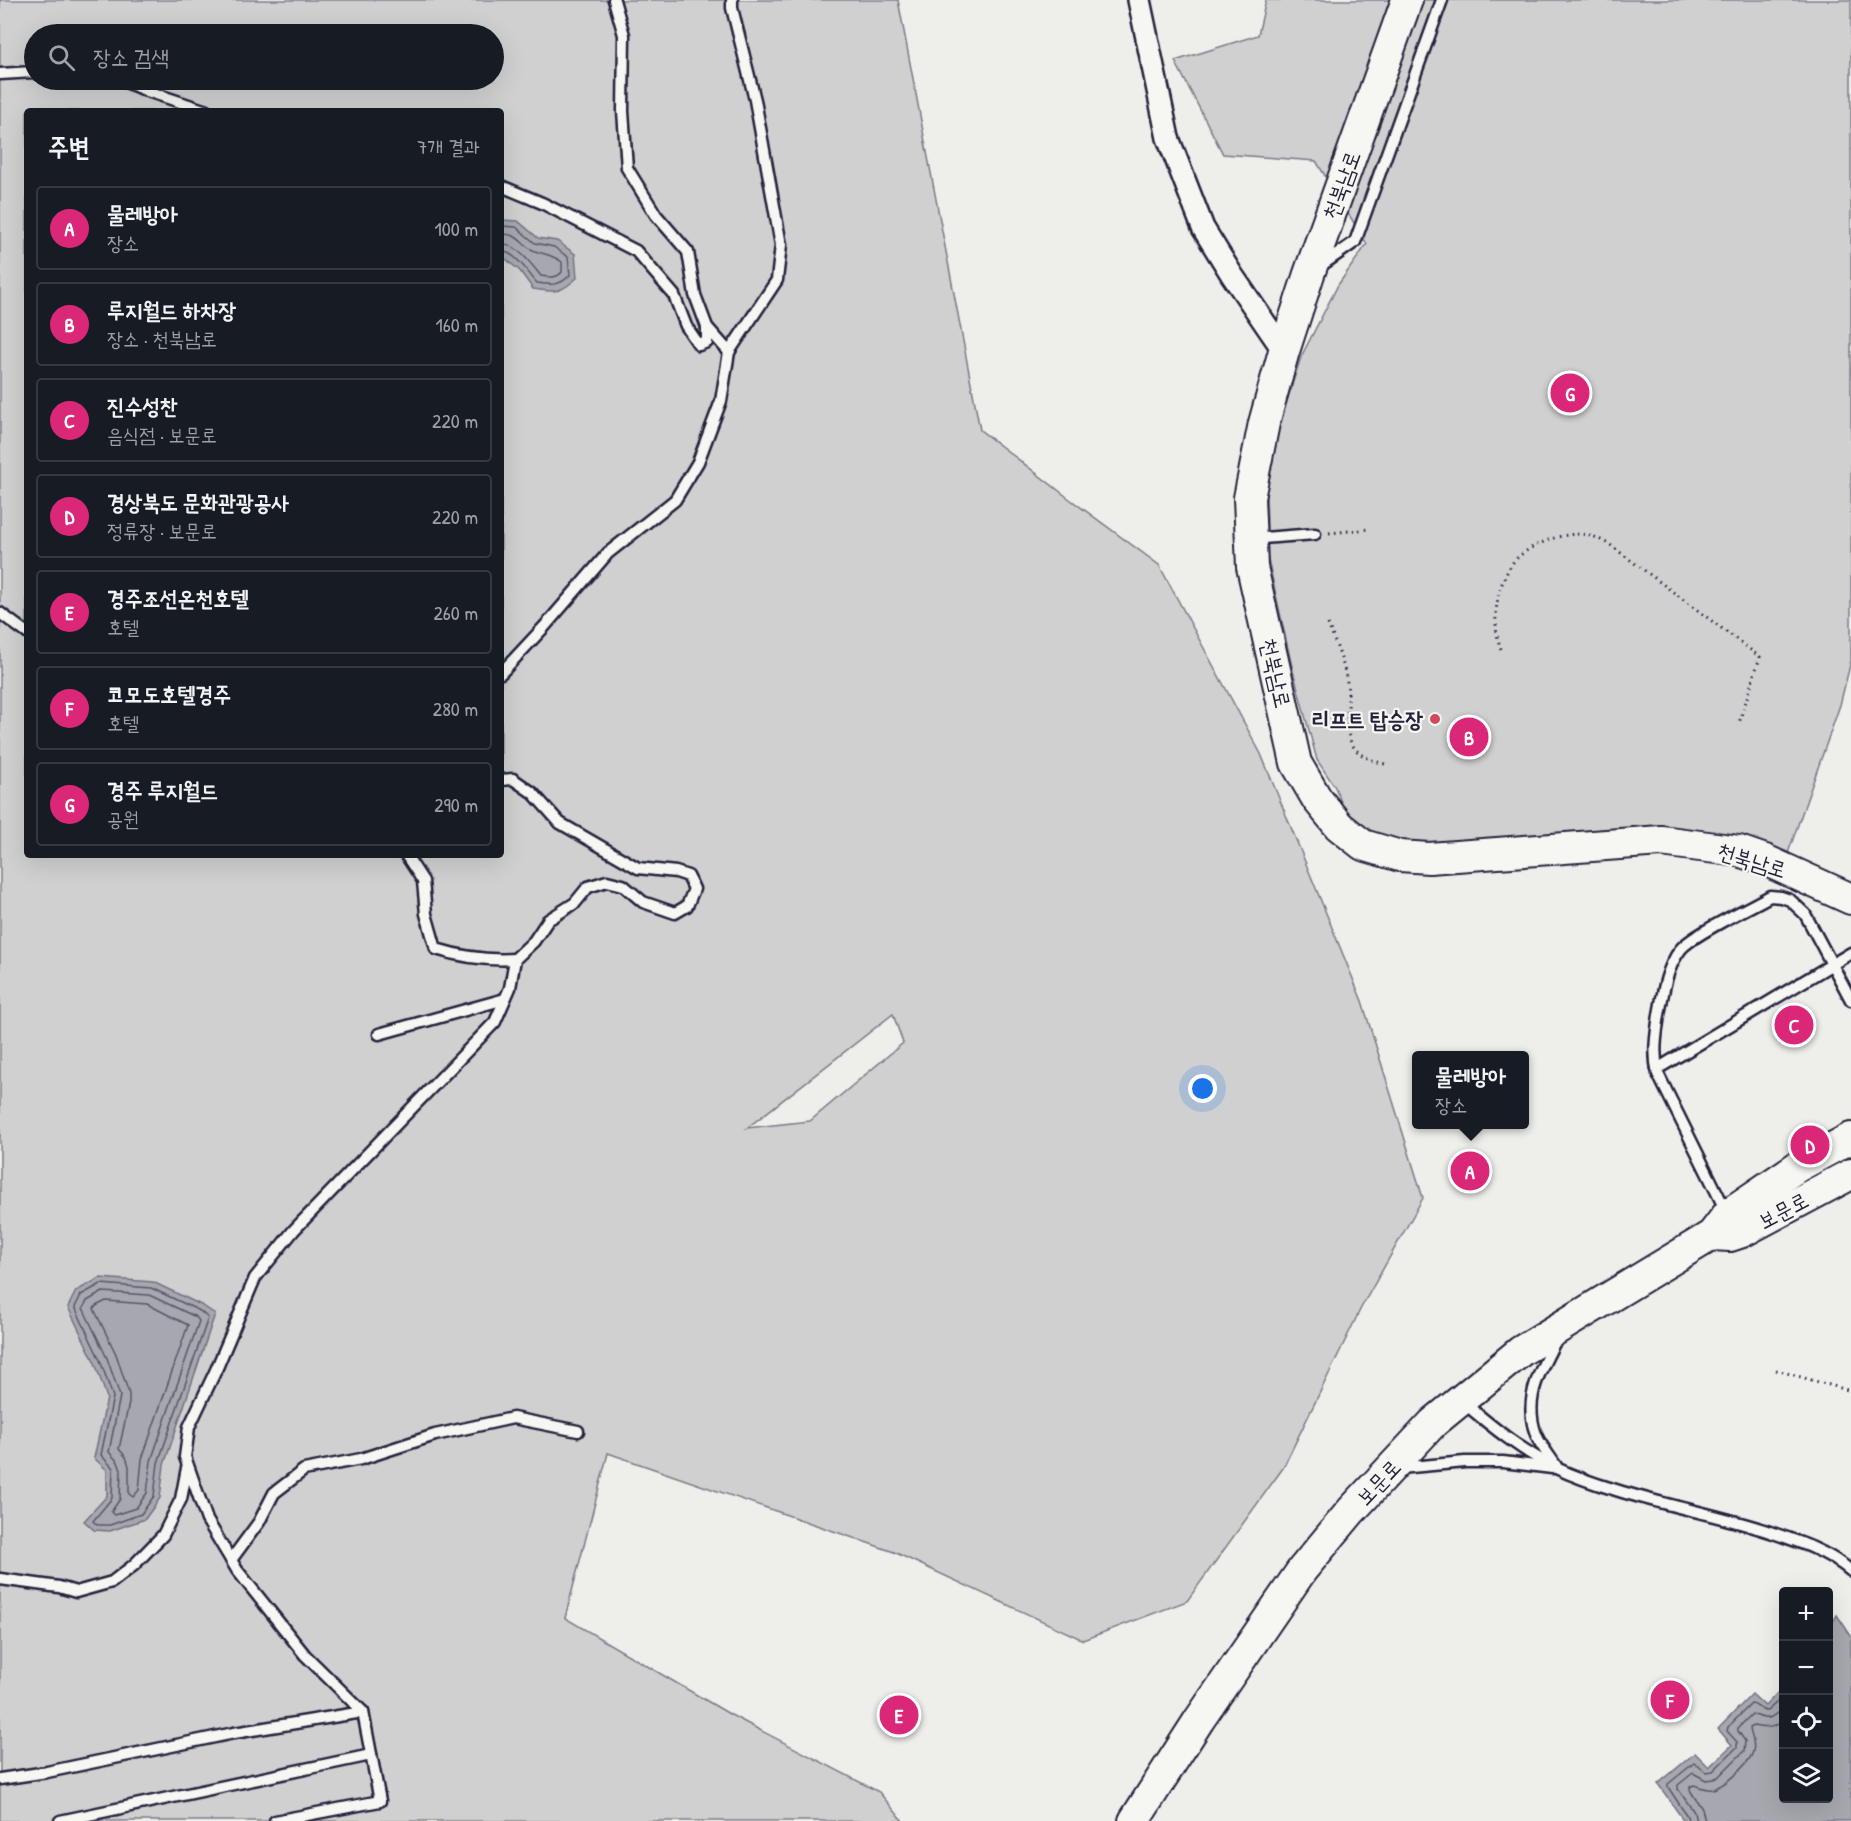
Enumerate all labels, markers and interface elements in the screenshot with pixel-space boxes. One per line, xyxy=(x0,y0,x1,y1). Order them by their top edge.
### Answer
search box xyxy=(24,24,504,90)
icon: search xyxy=(45,41,78,74)
text: 장소 검색 xyxy=(93,42,169,72)
text: 주변 xyxy=(48,129,90,164)
text: 7개 결과 xyxy=(417,133,480,160)
street label: 천북남로 xyxy=(1315,147,1367,223)
text: 물레방아 xyxy=(107,199,178,229)
text: A xyxy=(65,215,74,242)
text: 100 m xyxy=(435,215,478,242)
text: 장소 xyxy=(107,229,139,256)
text: 루지월드 하차장 xyxy=(107,295,236,325)
text: B xyxy=(64,311,75,338)
text: 160 m xyxy=(436,311,478,338)
text: 장소 · 천북남로 xyxy=(107,325,217,352)
pin: G xyxy=(1550,370,1590,416)
text: 진수성찬 xyxy=(107,391,178,421)
text: C xyxy=(64,407,75,434)
text: 220 m xyxy=(432,407,478,434)
text: 음식점 · 보문로 xyxy=(107,421,217,448)
text: 경상북도 문화관광공사 xyxy=(107,487,289,517)
text: D xyxy=(65,503,74,530)
text: 220 m xyxy=(432,503,478,530)
text: 정류장 · 보문로 xyxy=(107,517,217,544)
text: 경주조선온천호텔 xyxy=(107,583,249,613)
text: E xyxy=(65,599,74,626)
text: 260 m xyxy=(434,599,478,626)
text: 호텔 xyxy=(107,613,139,640)
street label: 천북남로 xyxy=(1253,635,1299,711)
text: 코모도호텔경주 xyxy=(107,679,231,709)
text: F xyxy=(66,695,73,722)
text: 280 m xyxy=(433,695,478,722)
place label: 리프트 탑승장 xyxy=(1312,704,1423,734)
text: 호텔 xyxy=(107,709,139,736)
marker: 리프트 탑승장 xyxy=(1428,712,1442,726)
pin: B xyxy=(1450,714,1488,760)
text: 경주 루지월드 xyxy=(107,775,218,805)
text: G xyxy=(65,791,74,818)
text: 290 m xyxy=(434,791,478,818)
text: 공원 xyxy=(107,805,139,832)
street label: 천북남로 xyxy=(1714,835,1790,885)
pin: C xyxy=(1774,1002,1814,1048)
popup xyxy=(1412,1051,1529,1129)
text: 물레방아 xyxy=(1435,1061,1506,1091)
your location xyxy=(1188,1074,1217,1103)
text: 장소 xyxy=(1435,1091,1467,1118)
pin: D xyxy=(1790,1122,1830,1168)
pin: A xyxy=(1450,1148,1490,1194)
street label: 보문로 xyxy=(1753,1184,1813,1236)
street label: 보문로 xyxy=(1349,1452,1407,1512)
map controls xyxy=(1779,1587,1833,1803)
button: + xyxy=(1779,1587,1833,1641)
button: − xyxy=(1779,1641,1833,1695)
pin: F xyxy=(1650,1678,1690,1722)
pin: E xyxy=(880,1692,918,1738)
button: locate xyxy=(1779,1695,1833,1749)
button: layers xyxy=(1779,1749,1833,1803)

